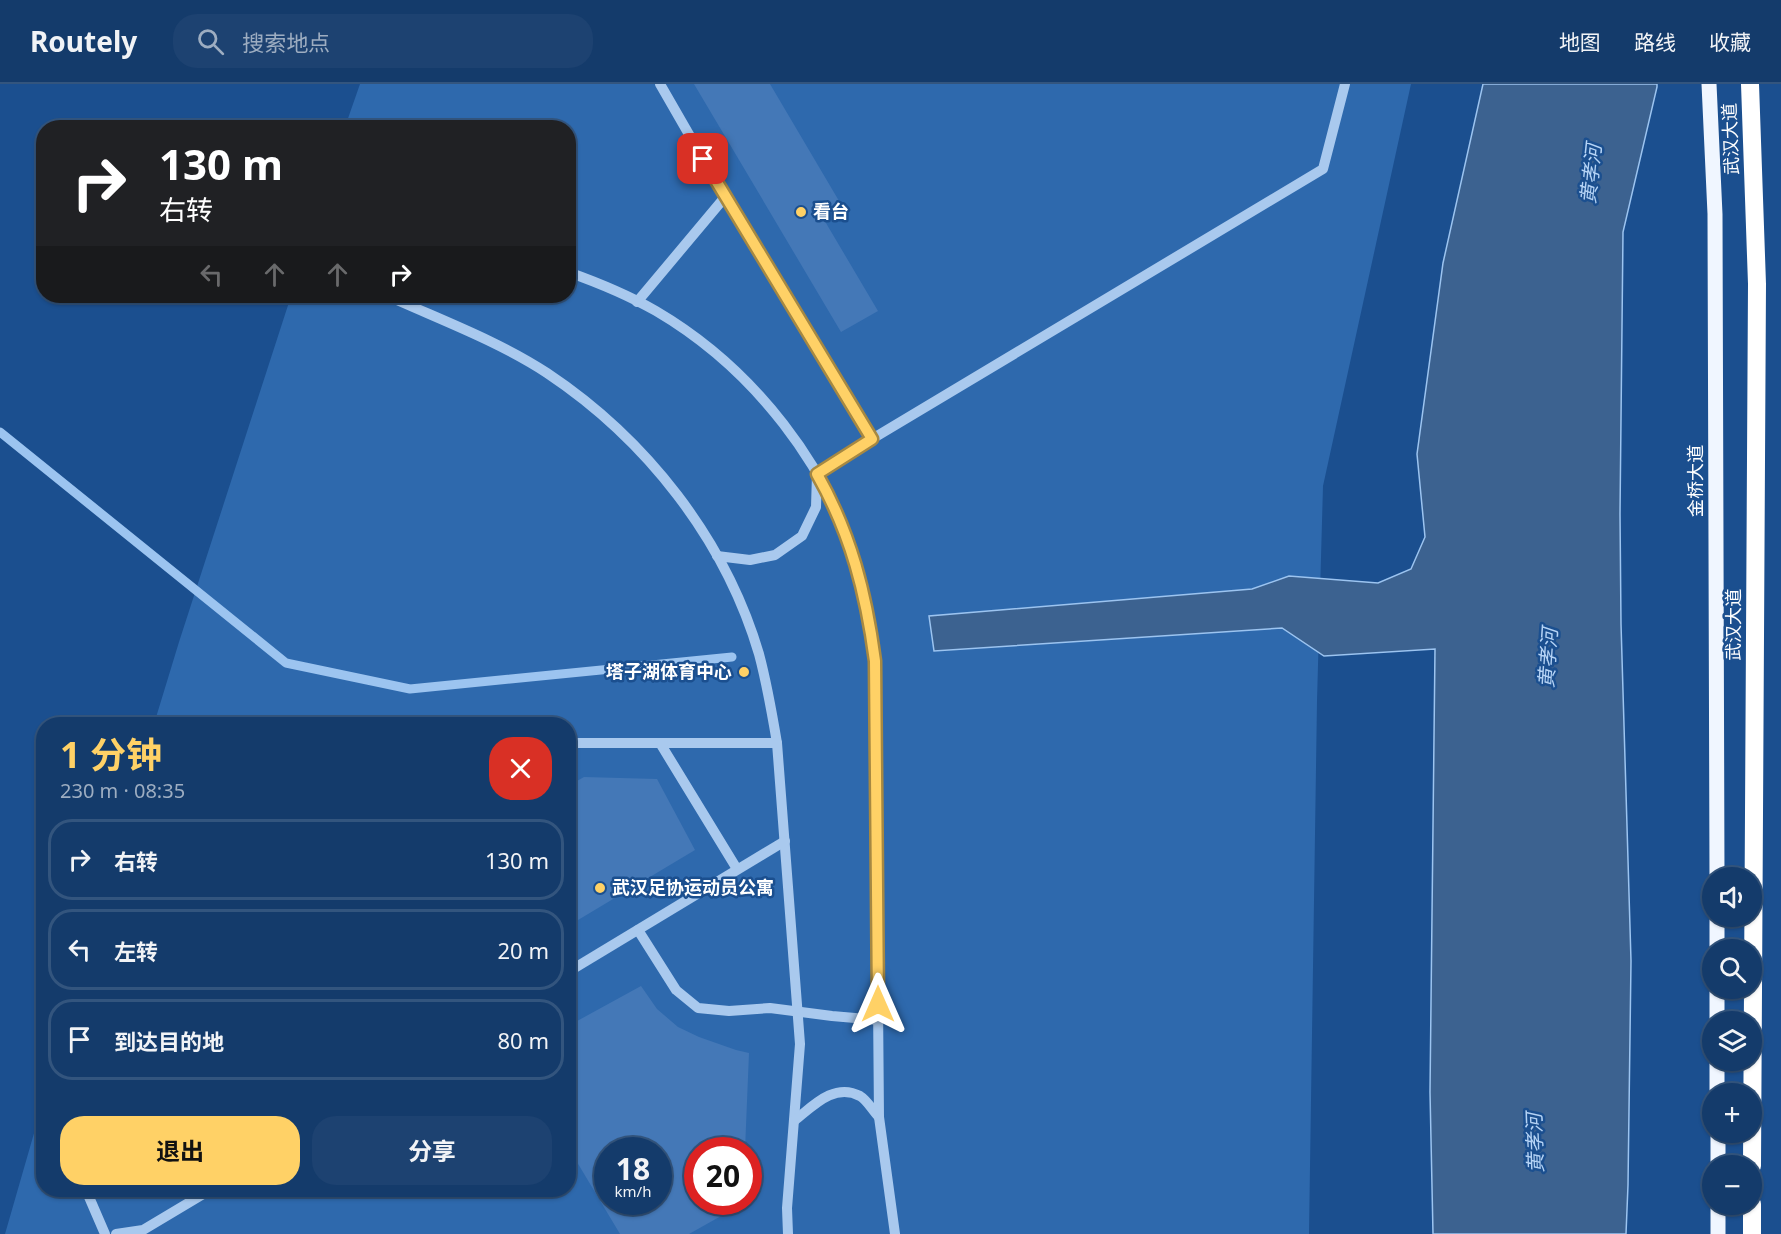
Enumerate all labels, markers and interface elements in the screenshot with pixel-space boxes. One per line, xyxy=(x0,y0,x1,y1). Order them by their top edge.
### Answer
search box xyxy=(173,14,593,68)
text: Routely xyxy=(30,22,137,60)
icon: search xyxy=(194,25,227,58)
text: 搜索地点 xyxy=(242,27,330,57)
text: 地图 xyxy=(1559,28,1601,56)
text: 路线 xyxy=(1634,28,1676,56)
text: 收藏 xyxy=(1709,28,1751,56)
street label: 武汉大道 xyxy=(1717,103,1743,175)
pin xyxy=(677,133,728,184)
text: 130 m xyxy=(159,135,283,192)
water label: 黄孝河 xyxy=(1574,139,1607,205)
icon: arrive xyxy=(686,142,719,175)
icon: right xyxy=(60,144,138,222)
text: 右转 xyxy=(159,191,213,228)
place label: 看台 xyxy=(813,199,849,223)
marker: 看台 xyxy=(794,205,808,219)
icon: left xyxy=(195,258,228,291)
icon: ahead xyxy=(258,258,291,291)
icon: ahead xyxy=(321,258,354,291)
icon: right xyxy=(384,258,417,291)
street label: 金桥大道 xyxy=(1683,445,1707,517)
street label: 武汉大道 xyxy=(1721,589,1745,661)
water label: 黄孝河 xyxy=(1532,623,1563,689)
place label: 塔子湖体育中心 xyxy=(606,659,732,683)
marker: 塔子湖体育中心 xyxy=(737,665,751,679)
text: 1 分钟 xyxy=(60,730,162,779)
button: close xyxy=(489,737,552,800)
text: 230 m · 08:35 xyxy=(60,777,185,804)
icon: right xyxy=(63,843,96,876)
text: 130 m xyxy=(485,845,549,875)
text: 右转 xyxy=(114,846,158,876)
map controls xyxy=(1702,867,1762,1215)
button: sound xyxy=(1702,867,1762,927)
place label: 武汉足协运动员公寓 xyxy=(612,875,774,899)
marker: 武汉足协运动员公寓 xyxy=(593,881,607,895)
icon: left xyxy=(63,933,96,966)
text: 20 m xyxy=(498,935,549,965)
text: 左转 xyxy=(114,936,158,966)
button: search xyxy=(1702,939,1762,999)
position arrow xyxy=(846,972,910,1036)
button: layers xyxy=(1702,1011,1762,1071)
icon: arrive xyxy=(63,1023,96,1056)
text: 80 m xyxy=(498,1025,549,1055)
text: 到达目的地 xyxy=(114,1026,224,1056)
button: + xyxy=(1702,1083,1762,1143)
water label: 黄孝河 xyxy=(1520,1109,1549,1173)
button: 退出 xyxy=(60,1116,300,1185)
button: 分享 xyxy=(312,1116,552,1185)
speed limit sign: 20 xyxy=(684,1137,762,1215)
text: 18 xyxy=(616,1148,650,1189)
button: − xyxy=(1702,1155,1762,1215)
text: km/h xyxy=(615,1181,651,1201)

